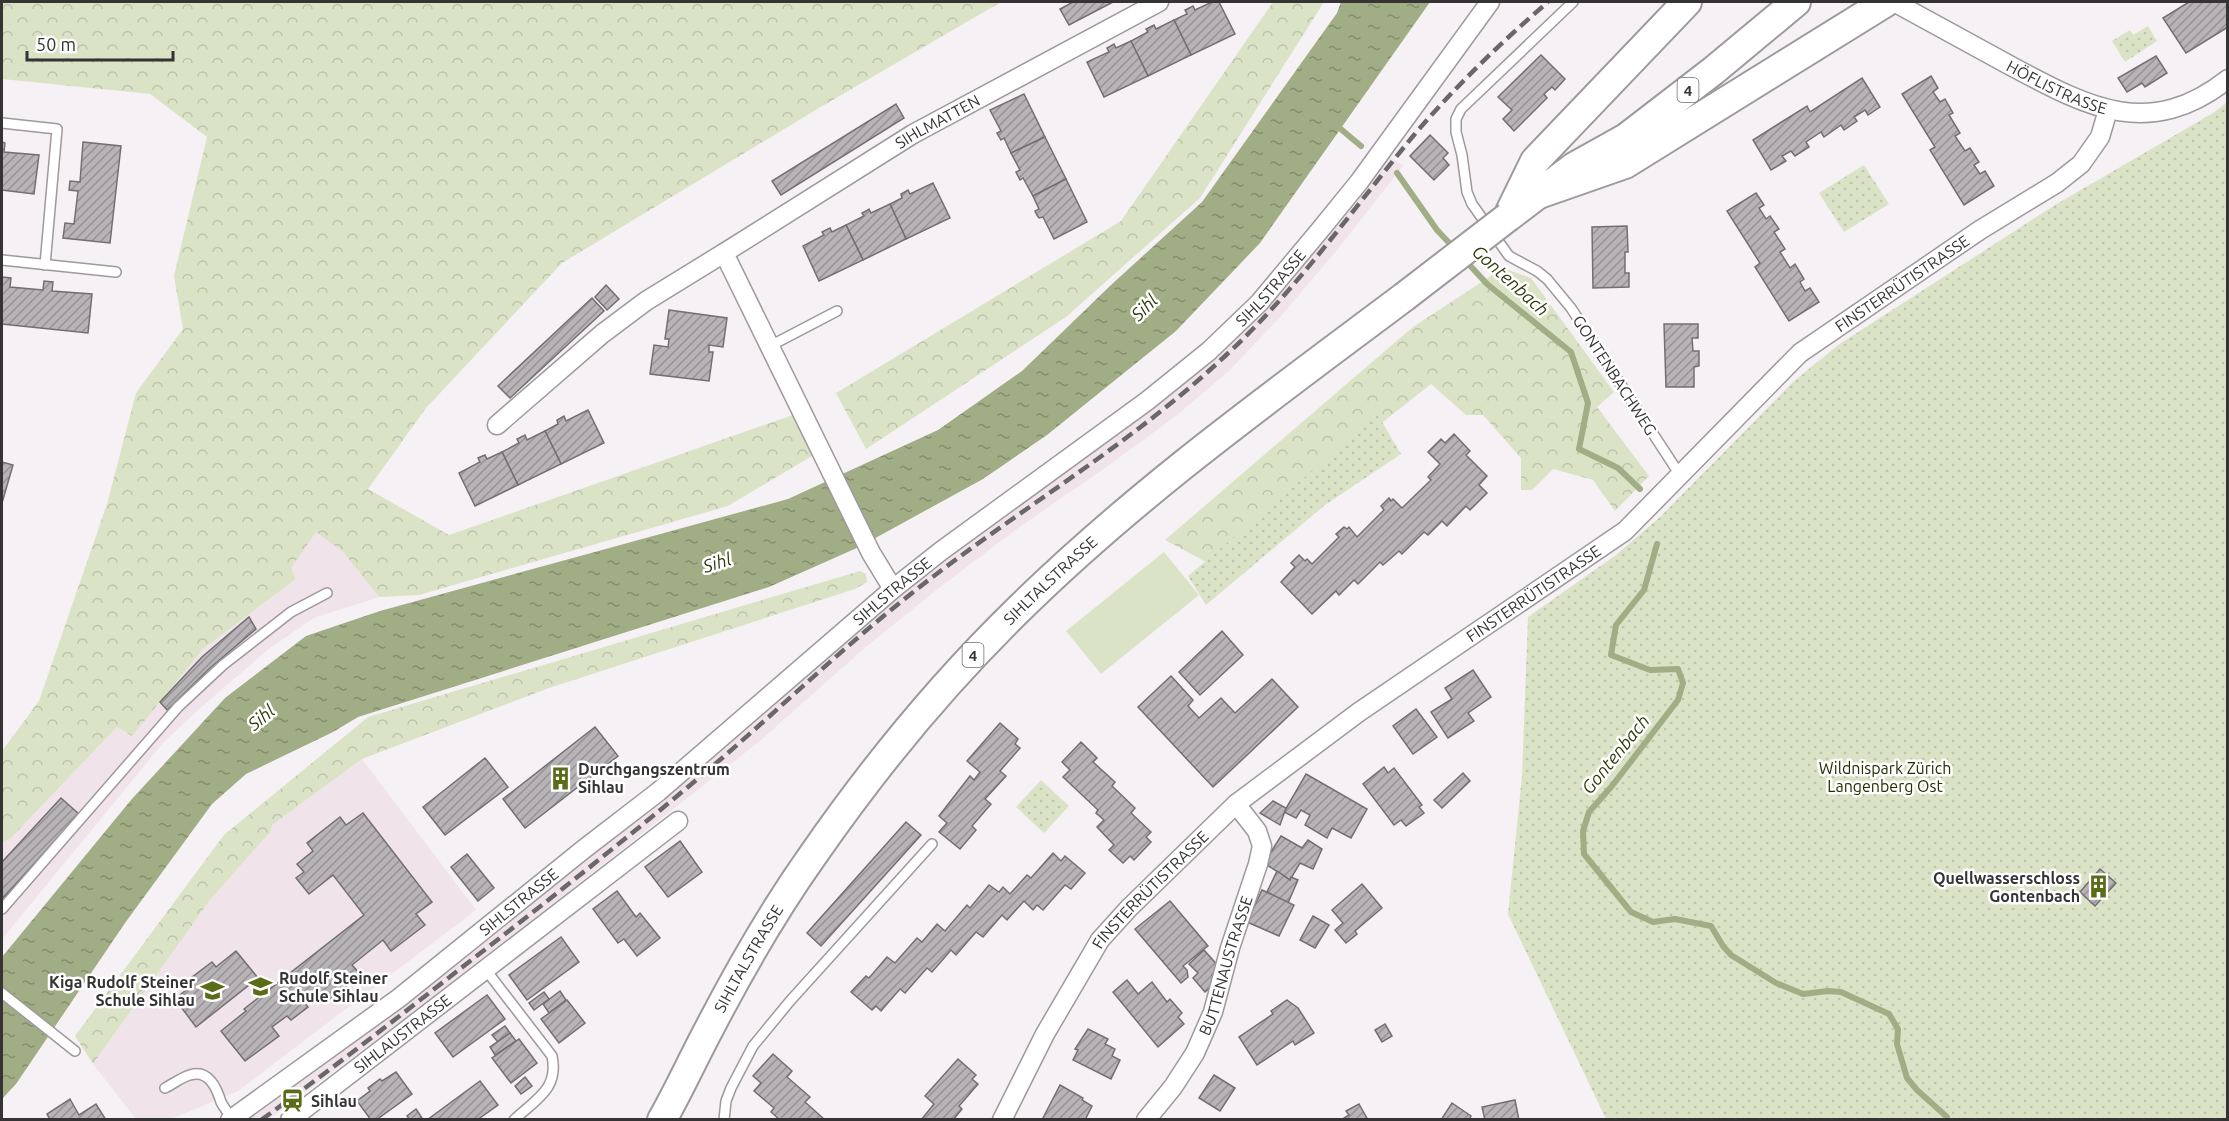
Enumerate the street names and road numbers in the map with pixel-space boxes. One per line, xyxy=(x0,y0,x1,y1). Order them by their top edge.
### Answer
street label: HÖFLISTRASSE xyxy=(2004,56,2109,117)
road number: 4 xyxy=(1678,78,1698,102)
street label: SIHLMATTEN xyxy=(892,91,983,152)
street label: FINSTERRÜTISTRASSE xyxy=(1832,231,1972,335)
street label: SIHLSTRASSE xyxy=(1232,246,1309,330)
street label: GONTENBACHWEG xyxy=(1570,312,1660,438)
street label: SIHLTALSTRASSE xyxy=(1000,532,1100,628)
street label: FINSTERRÜTISTRASSE xyxy=(1463,541,1604,645)
street label: SIHLSTRASSE xyxy=(849,553,935,628)
road number: 4 xyxy=(962,643,984,667)
street label: FINSTERRÜTISTRASSE xyxy=(1088,827,1212,952)
street label: SIHLSTRASSE xyxy=(476,864,562,939)
street label: BUTTENAUSTRASSE xyxy=(1195,893,1256,1038)
street label: SIHLTALSTRASSE xyxy=(710,901,786,1016)
street label: SIHLAUSTRASSE xyxy=(350,990,455,1076)

